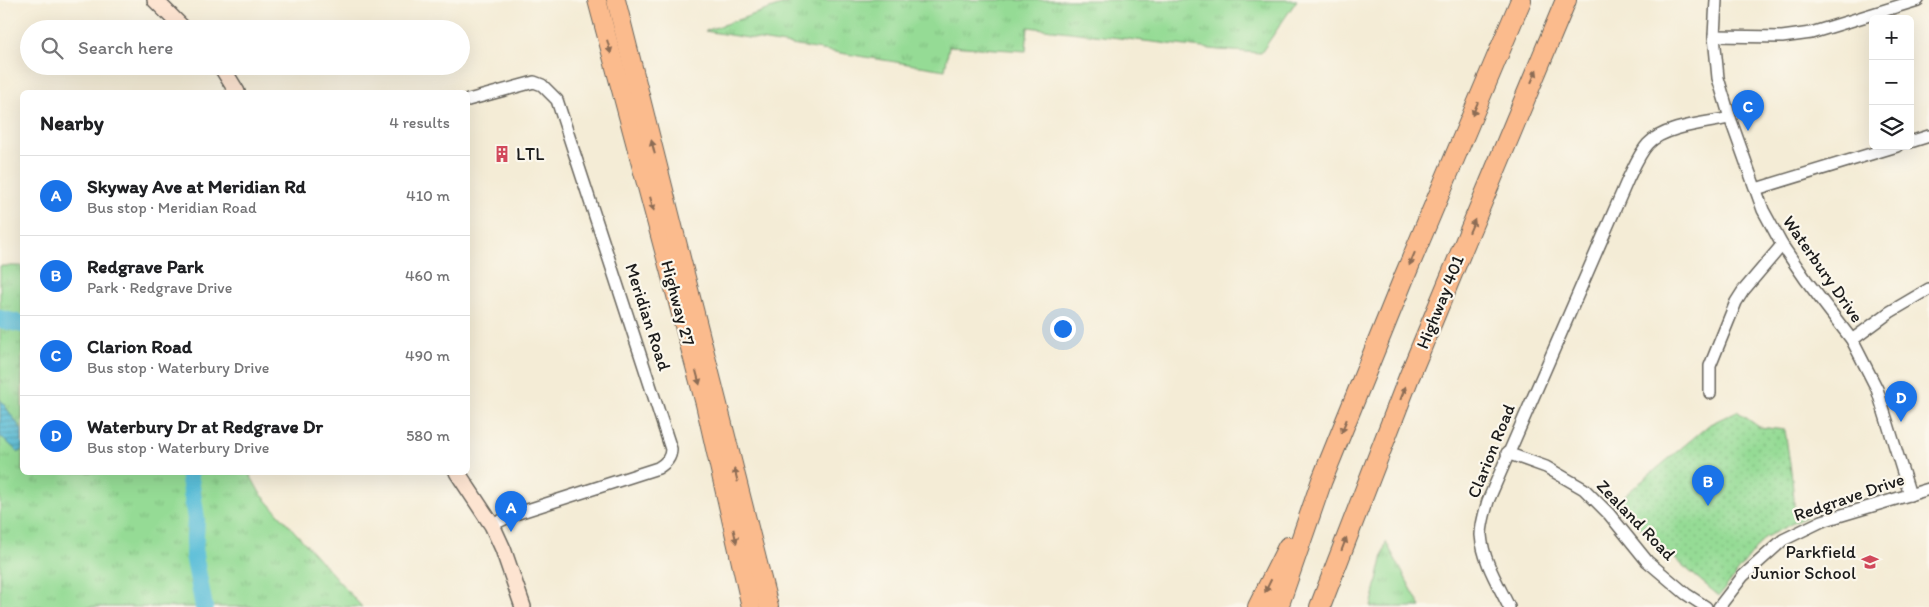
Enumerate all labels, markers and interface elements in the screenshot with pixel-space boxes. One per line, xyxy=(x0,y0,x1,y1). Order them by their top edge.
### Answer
map controls xyxy=(1869,15,1914,150)
button: + xyxy=(1869,15,1914,60)
search box xyxy=(20,20,470,75)
icon: search xyxy=(38,34,66,62)
text: Search here xyxy=(78,36,173,59)
one-way arrow xyxy=(606,40,614,55)
button: − xyxy=(1869,60,1914,105)
one-way arrow xyxy=(1531,69,1539,83)
pin: C xyxy=(1732,90,1764,131)
one-way arrow xyxy=(1470,102,1478,116)
button: layers xyxy=(1869,105,1914,150)
text: Nearby xyxy=(40,110,104,135)
text: 4 results xyxy=(389,113,450,132)
one-way arrow xyxy=(649,140,657,155)
place label: LTL xyxy=(516,143,544,165)
building icon: LTL xyxy=(492,144,512,164)
text: Skyway Ave at Meridian Rd xyxy=(87,175,306,198)
text: A xyxy=(51,186,61,205)
text: 410 m xyxy=(406,186,450,205)
one-way arrow xyxy=(648,197,656,212)
text: Bus stop · Meridian Road xyxy=(87,198,257,217)
street label: Waterbury Drive xyxy=(1778,211,1868,327)
one-way arrow xyxy=(1468,219,1476,233)
one-way arrow xyxy=(1408,252,1416,267)
street label: Highway 401 xyxy=(1411,252,1469,352)
text: Redgrave Park xyxy=(87,255,204,278)
street label: Highway 27 xyxy=(656,258,700,348)
street label: Meridian Road xyxy=(620,261,676,374)
text: B xyxy=(51,266,61,285)
text: 460 m xyxy=(405,266,450,285)
text: Park · Redgrave Drive xyxy=(87,278,232,297)
your location xyxy=(1050,316,1076,342)
text: Clarion Road xyxy=(87,335,192,358)
text: C xyxy=(51,346,61,365)
text: 490 m xyxy=(405,346,450,365)
text: Bus stop · Waterbury Drive xyxy=(87,358,269,377)
one-way arrow xyxy=(694,370,702,385)
pin: D xyxy=(1885,381,1917,422)
one-way arrow xyxy=(1399,385,1407,400)
street label: Clarion Road xyxy=(1462,401,1520,501)
text: Waterbury Dr at Redgrave Dr xyxy=(87,415,323,438)
one-way arrow xyxy=(1340,419,1348,433)
text: D xyxy=(51,426,61,445)
text: 580 m xyxy=(406,426,450,445)
text: Bus stop · Waterbury Drive xyxy=(87,438,269,457)
pin: B xyxy=(1692,465,1724,506)
one-way arrow xyxy=(732,467,740,482)
street label: Redgrave Drive xyxy=(1791,468,1907,526)
street label: Zealand Road xyxy=(1592,475,1680,565)
pin: A xyxy=(495,491,527,532)
one-way arrow xyxy=(731,529,739,544)
one-way arrow xyxy=(1340,536,1348,551)
place label: Parkfield Junior School xyxy=(1751,541,1856,584)
school or university icon: Parkfield Junior School xyxy=(1860,552,1880,572)
one-way arrow xyxy=(1264,579,1272,593)

